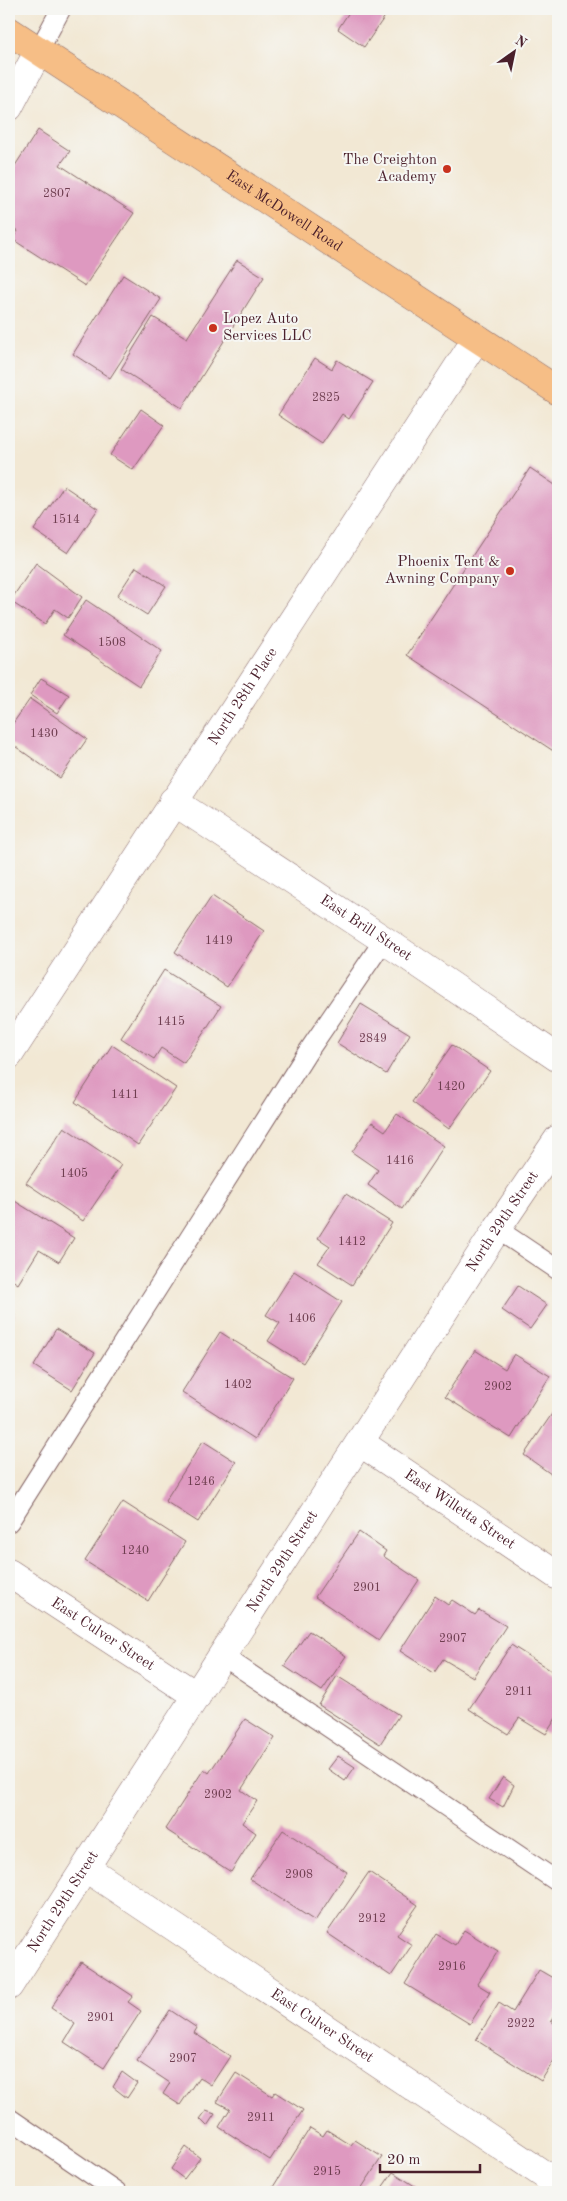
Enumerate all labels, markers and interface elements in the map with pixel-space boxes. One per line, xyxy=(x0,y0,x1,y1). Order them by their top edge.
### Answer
north arrow xyxy=(490,28,540,78)
text: N xyxy=(512,33,529,51)
place label: The Creighton Academy xyxy=(343,153,437,185)
marker: The Creighton Academy xyxy=(441,163,453,175)
street label: East McDowell Road xyxy=(223,168,345,255)
house number: 2807 xyxy=(43,188,71,200)
place label: Lopez Auto Services LLC xyxy=(223,312,312,344)
marker: Lopez Auto Services LLC xyxy=(207,322,219,334)
house number: 2825 xyxy=(312,391,340,404)
house number: 1514 xyxy=(52,513,80,526)
place label: Phoenix Tent & Awning Company xyxy=(385,555,500,587)
marker: Phoenix Tent & Awning Company xyxy=(504,565,516,577)
house number: 1508 xyxy=(98,636,126,649)
street label: North 28th Place xyxy=(206,645,280,748)
house number: 1430 xyxy=(30,728,58,740)
street label: East Brill Street xyxy=(317,893,414,964)
house number: 1419 xyxy=(205,935,233,947)
house number: 1415 xyxy=(157,1015,185,1028)
house number: 2849 xyxy=(359,1033,387,1045)
house number: 1420 xyxy=(437,1081,465,1093)
house number: 1411 xyxy=(111,1089,139,1101)
house number: 1416 xyxy=(386,1155,414,1167)
house number: 1405 xyxy=(60,1167,88,1180)
street label: North 29th Street xyxy=(464,1168,541,1275)
house number: 1412 xyxy=(338,1236,366,1248)
house number: 1406 xyxy=(288,1313,316,1325)
house number: 1402 xyxy=(224,1379,252,1391)
house number: 2902 xyxy=(484,1381,512,1393)
street label: East Willetta Street xyxy=(401,1467,518,1552)
house number: 1246 xyxy=(187,1476,215,1488)
street label: North 29th Street xyxy=(244,1508,321,1615)
house number: 1240 xyxy=(121,1545,149,1557)
house number: 2901 xyxy=(353,1582,381,1594)
street label: East Culver Street xyxy=(48,1595,157,1674)
house number: 2907 xyxy=(439,1633,467,1645)
house number: 2911 xyxy=(505,1686,533,1698)
house number: 2902 xyxy=(204,1789,232,1801)
street label: North 29th Street xyxy=(25,1848,101,1955)
house number: 2908 xyxy=(285,1869,313,1881)
house number: 2912 xyxy=(358,1913,386,1925)
house number: 2916 xyxy=(438,1961,466,1973)
street label: East Culver Street xyxy=(268,1986,376,2066)
house number: 2901 xyxy=(87,2012,115,2024)
house number: 2922 xyxy=(507,2018,535,2030)
house number: 2907 xyxy=(169,2053,197,2065)
house number: 2911 xyxy=(247,2112,275,2124)
scale bar xyxy=(380,2141,480,2173)
text: 20 m xyxy=(387,2153,421,2168)
house number: 2915 xyxy=(313,2165,341,2178)

